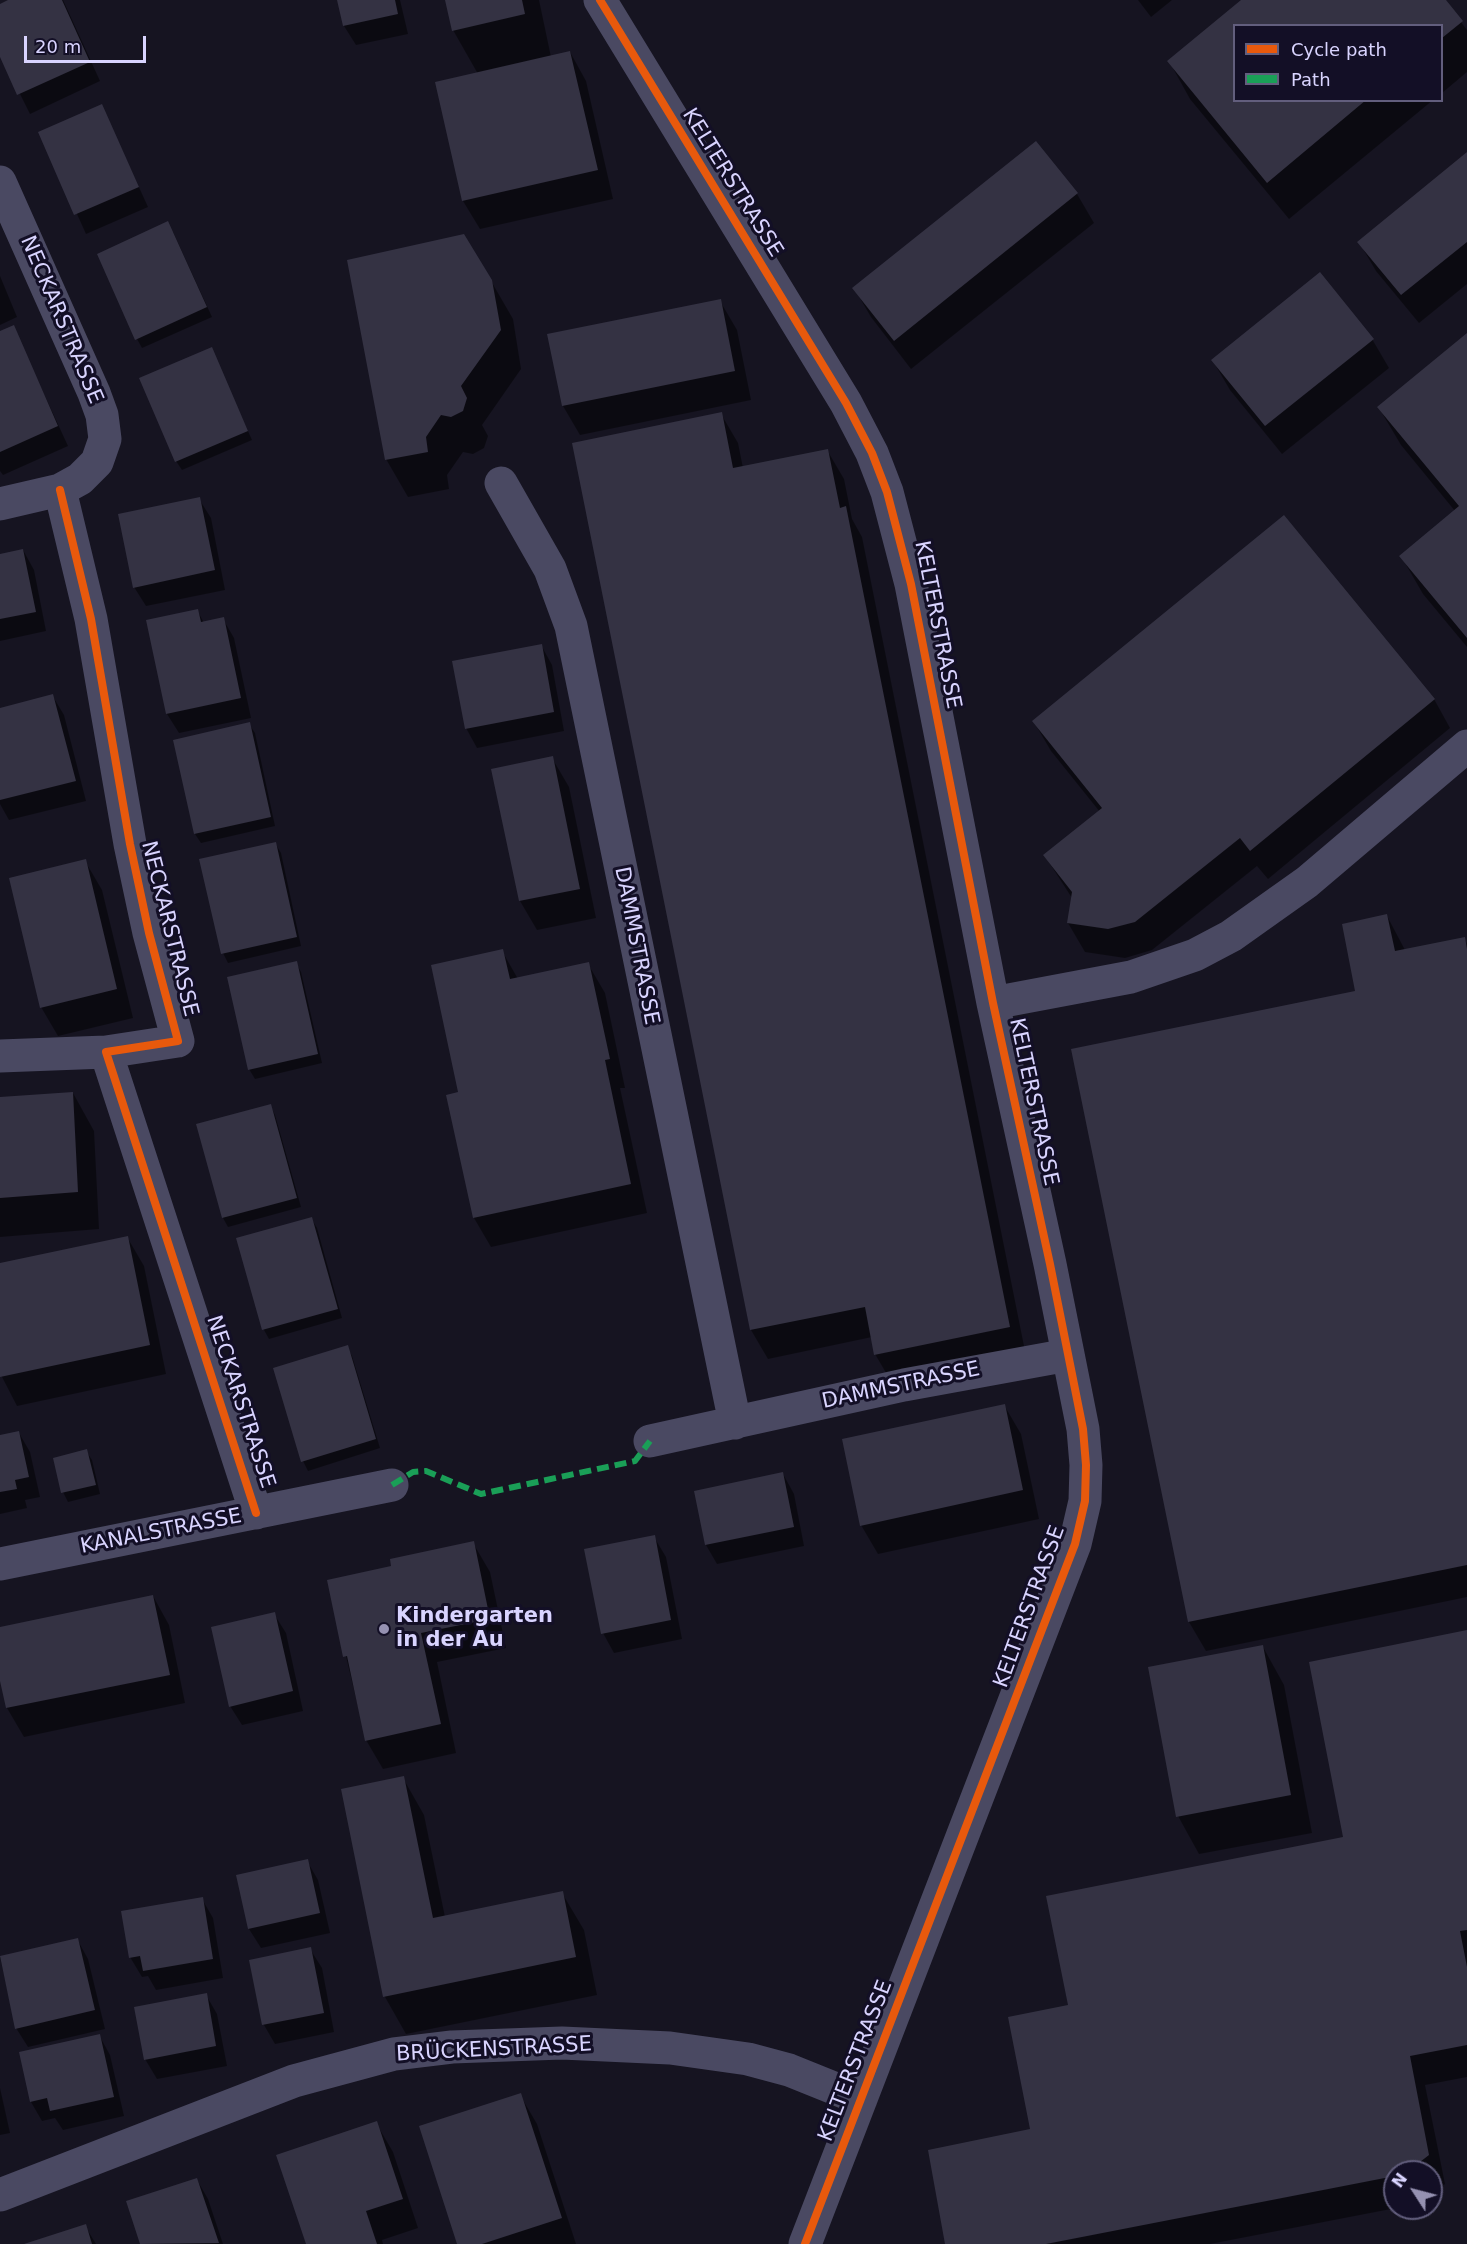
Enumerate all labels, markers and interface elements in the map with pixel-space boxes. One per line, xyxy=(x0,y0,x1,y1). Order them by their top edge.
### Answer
scale bar xyxy=(27,24,148,62)
legend xyxy=(1233,24,1443,102)
text: 20 m xyxy=(35,36,81,57)
text: Cycle path xyxy=(1291,39,1387,60)
text: Path xyxy=(1291,69,1331,90)
street label: KELTERSTRASSE xyxy=(676,104,788,262)
street label: NECKARSTRASSE xyxy=(14,232,108,408)
street label: KELTERSTRASSE xyxy=(908,539,966,711)
street label: NECKARSTRASSE xyxy=(135,839,203,1019)
street label: DAMMSTRASSE xyxy=(608,865,664,1027)
street label: KELTERSTRASSE xyxy=(1003,1016,1063,1188)
street label: NECKARSTRASSE xyxy=(200,1312,280,1492)
street label: DAMMSTRASSE xyxy=(820,1357,982,1415)
street label: KANALSTRASSE xyxy=(78,1504,244,1560)
street label: KELTERSTRASSE xyxy=(989,1522,1071,1692)
place label: Kindergarten in der Au xyxy=(396,1604,553,1654)
marker: Kindergarten in der Au xyxy=(377,1622,391,1636)
street label: KELTERSTRASSE xyxy=(814,1977,898,2145)
street label: BRÜCKENSTRASSE xyxy=(395,2032,593,2068)
north arrow xyxy=(1383,2160,1443,2220)
text: N xyxy=(1388,2169,1411,2191)

